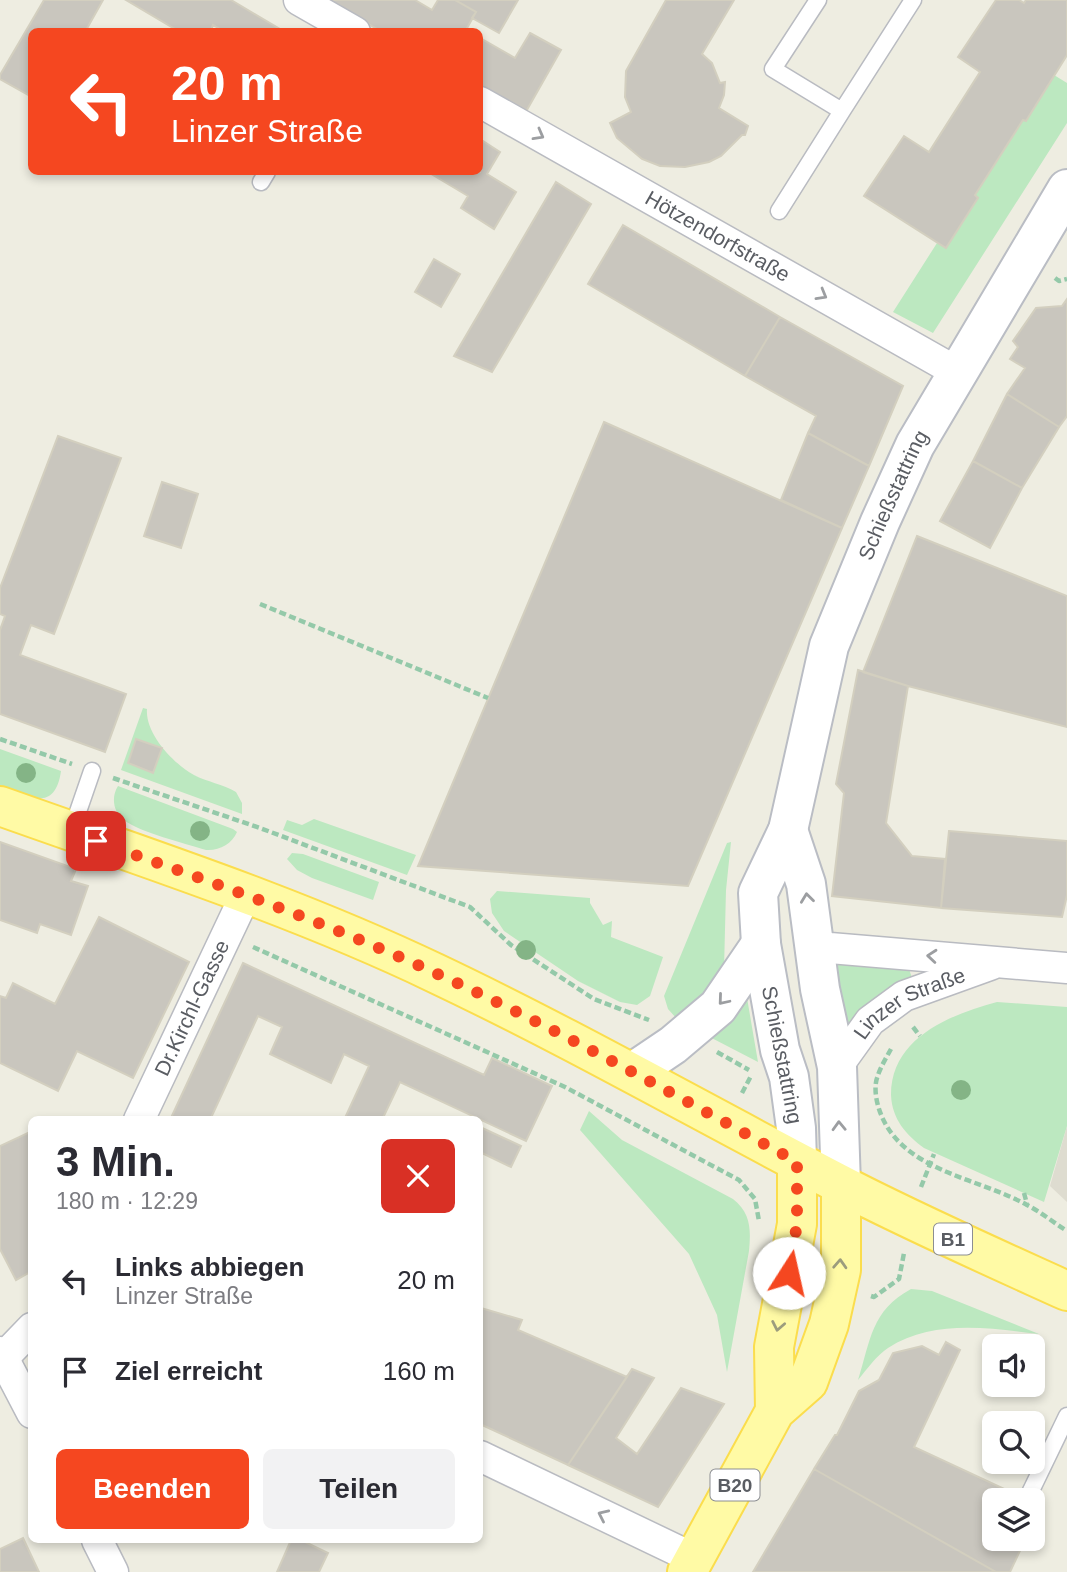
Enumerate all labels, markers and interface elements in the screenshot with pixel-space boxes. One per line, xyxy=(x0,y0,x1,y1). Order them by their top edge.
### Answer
icon: left xyxy=(56,56,147,147)
text: 20 m xyxy=(171,56,283,110)
text: Linzer Straße xyxy=(171,113,363,149)
one-way arrow xyxy=(532,127,544,140)
street label: Hötzendorfstraße xyxy=(642,186,794,286)
one-way arrow xyxy=(815,287,828,300)
street label: Schießstattring xyxy=(854,426,932,563)
pin xyxy=(66,811,126,871)
icon: arrive xyxy=(77,822,115,860)
one-way arrow xyxy=(800,892,815,903)
street label: Dr.Kirchl-Gasse xyxy=(150,936,233,1079)
one-way arrow xyxy=(926,949,937,964)
street label: Linzer Straße xyxy=(849,963,968,1043)
street label: Schießstattring xyxy=(758,984,807,1126)
one-way arrow xyxy=(719,992,731,1005)
one-way arrow xyxy=(831,1120,847,1131)
text: 3 Min. xyxy=(56,1138,175,1185)
button: close xyxy=(381,1139,455,1213)
text: 180 m · 12:29 xyxy=(56,1188,198,1214)
road number: B1 xyxy=(934,1224,972,1254)
position arrow xyxy=(752,1236,826,1310)
text: Links abbiegen xyxy=(115,1252,304,1282)
one-way arrow xyxy=(832,1259,847,1270)
icon: left xyxy=(56,1262,94,1300)
text: 20 m xyxy=(397,1265,455,1295)
text: Linzer Straße xyxy=(115,1283,253,1309)
one-way arrow xyxy=(772,1320,787,1332)
map controls xyxy=(982,1334,1045,1551)
button: sound xyxy=(982,1334,1045,1397)
icon: arrive xyxy=(56,1353,94,1391)
text: Ziel erreicht xyxy=(115,1356,262,1386)
text: 160 m xyxy=(383,1356,455,1386)
button: search xyxy=(982,1411,1045,1474)
button: Beenden xyxy=(56,1449,249,1529)
button: Teilen xyxy=(263,1449,455,1529)
road number: B20 xyxy=(710,1470,760,1500)
button: layers xyxy=(982,1488,1045,1551)
one-way arrow xyxy=(598,1509,610,1523)

